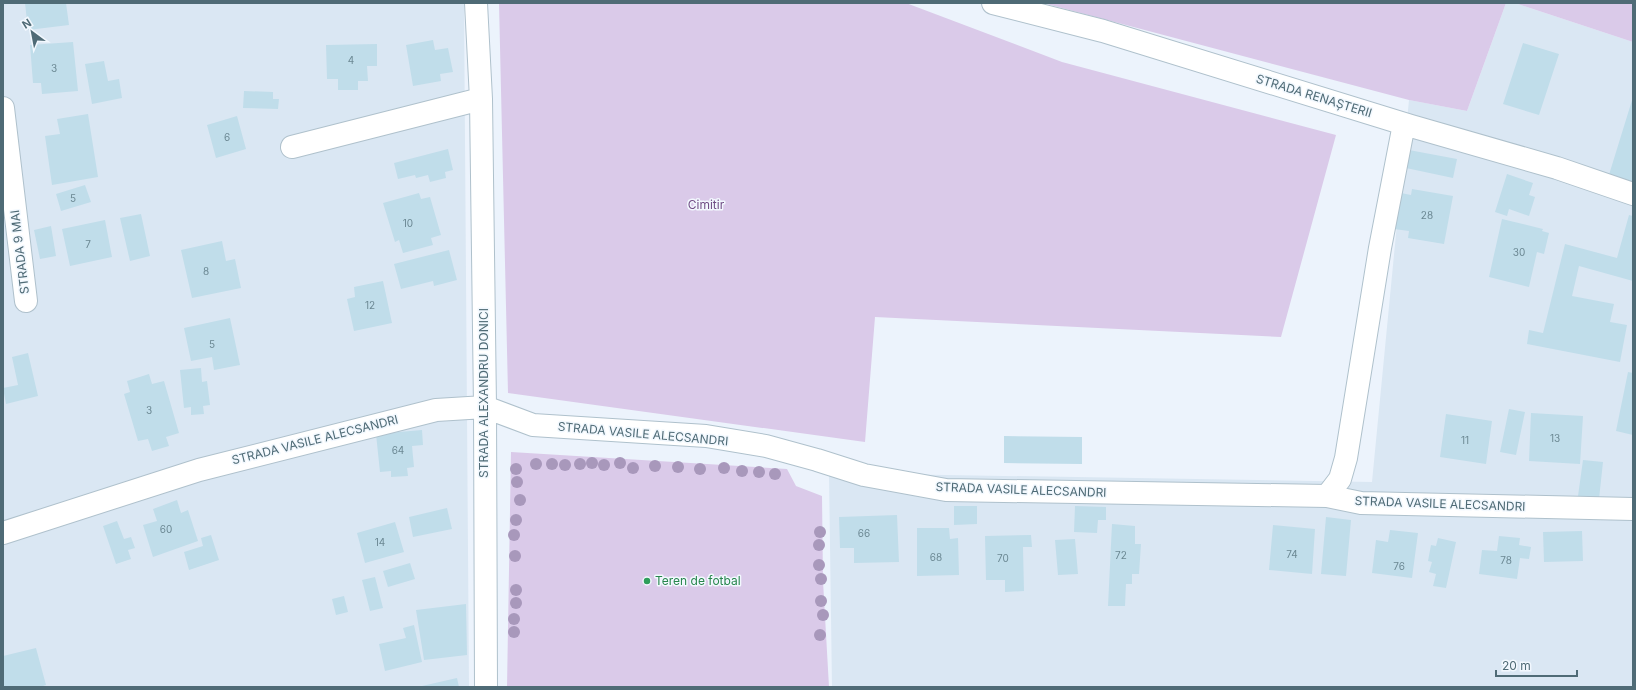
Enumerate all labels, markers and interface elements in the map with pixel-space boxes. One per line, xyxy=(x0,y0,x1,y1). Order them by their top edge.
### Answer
north arrow xyxy=(12,12,52,52)
text: N xyxy=(19,15,34,32)
house number: 4 xyxy=(348,54,354,66)
house number: 3 xyxy=(51,62,57,74)
street label: STRADA RENAȘTERII xyxy=(1254,71,1374,120)
house number: 6 xyxy=(224,131,230,143)
house number: 5 xyxy=(70,192,76,204)
park label: Cimitir xyxy=(688,197,725,212)
street label: STRADA 9 MAI xyxy=(7,209,32,295)
house number: 28 xyxy=(1421,209,1433,221)
house number: 10 xyxy=(403,217,413,229)
house number: 7 xyxy=(85,238,91,250)
house number: 30 xyxy=(1513,246,1525,258)
house number: 8 xyxy=(203,265,209,277)
house number: 12 xyxy=(365,299,375,311)
street label: STRADA ALEXANDRU DONICI xyxy=(476,308,491,478)
house number: 5 xyxy=(209,338,215,350)
house number: 3 xyxy=(146,404,152,416)
street label: STRADA VASILE ALECSANDRI xyxy=(230,412,400,467)
street label: STRADA VASILE ALECSANDRI xyxy=(557,419,729,448)
house number: 13 xyxy=(1550,432,1560,444)
house number: 11 xyxy=(1461,434,1469,446)
house number: 64 xyxy=(392,444,404,456)
street label: STRADA VASILE ALECSANDRI xyxy=(935,479,1107,500)
street label: STRADA VASILE ALECSANDRI xyxy=(1354,493,1526,514)
house number: 60 xyxy=(160,523,172,535)
house number: 66 xyxy=(858,527,870,539)
house number: 14 xyxy=(375,536,385,548)
house number: 74 xyxy=(1286,548,1298,560)
house number: 72 xyxy=(1115,549,1127,561)
house number: 68 xyxy=(930,551,942,563)
house number: 70 xyxy=(997,552,1009,564)
house number: 78 xyxy=(1500,554,1512,566)
house number: 76 xyxy=(1393,560,1405,572)
place label: Teren de fotbal xyxy=(655,573,741,588)
marker: Teren de fotbal xyxy=(642,576,652,586)
scale bar xyxy=(1496,652,1577,678)
text: 20 m xyxy=(1502,658,1531,673)

